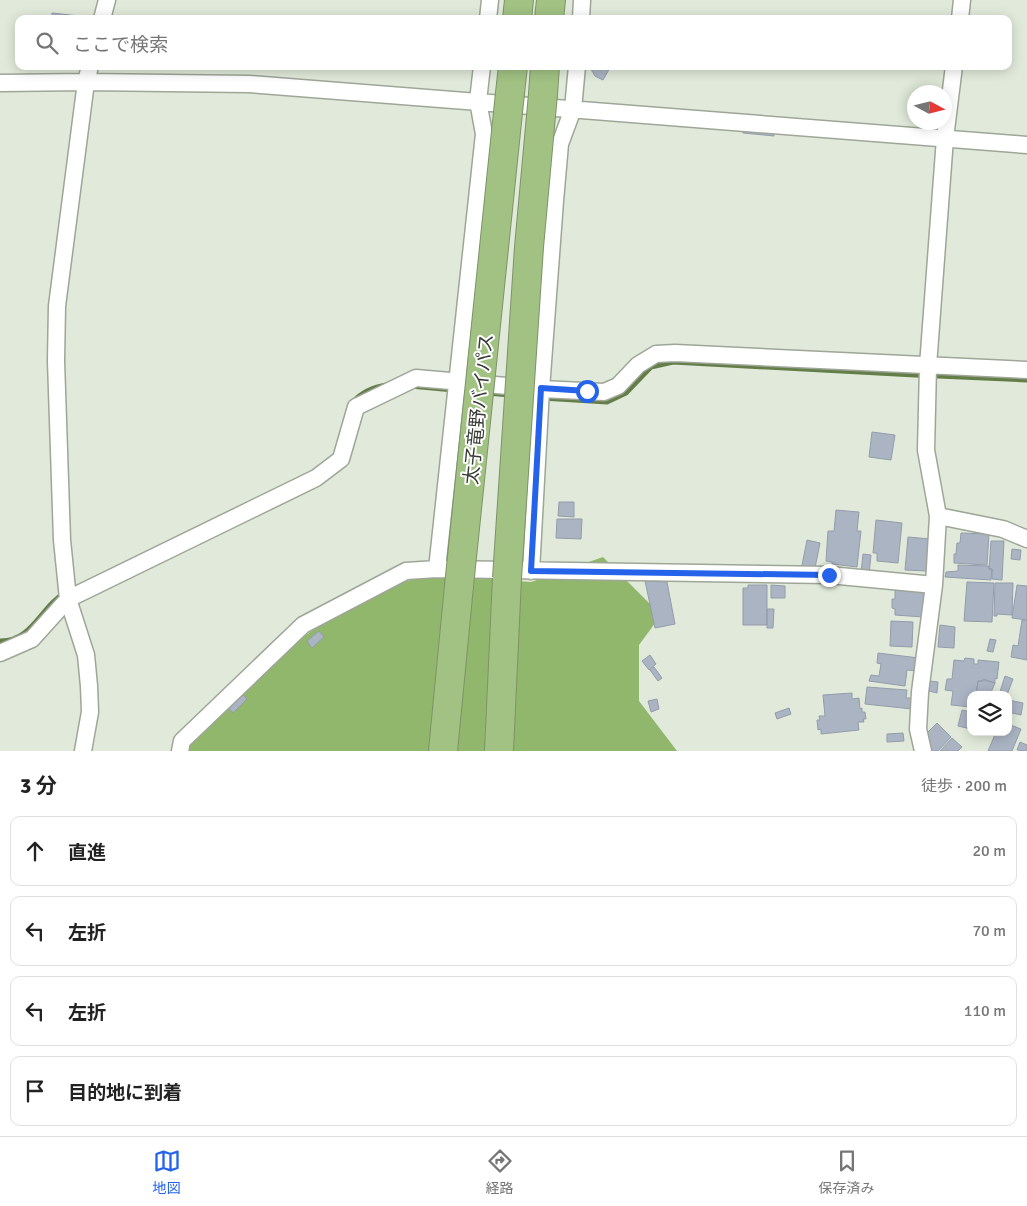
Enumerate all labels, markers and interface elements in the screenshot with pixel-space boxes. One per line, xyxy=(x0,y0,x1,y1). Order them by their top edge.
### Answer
search box xyxy=(15,15,1012,70)
icon: search xyxy=(33,29,61,57)
text: ここで検索 xyxy=(73,33,168,57)
north arrow xyxy=(907,85,952,130)
street label: 太子竜野バイパス xyxy=(459,332,499,486)
route start xyxy=(576,380,599,403)
route end xyxy=(818,564,841,587)
map controls xyxy=(967,691,1012,736)
button: layers xyxy=(967,691,1012,736)
text: 3 分 xyxy=(20,773,57,799)
text: 徒歩 · 200 m xyxy=(921,776,1007,796)
icon: ahead xyxy=(21,837,49,865)
text: 直進 xyxy=(68,841,106,865)
text: 20 m xyxy=(972,841,1006,861)
icon: left xyxy=(21,917,49,945)
text: 左折 xyxy=(68,921,106,945)
text: 70 m xyxy=(972,921,1006,941)
icon: left xyxy=(21,997,49,1025)
text: 左折 xyxy=(68,1001,106,1025)
text: 110 m xyxy=(964,1001,1006,1021)
icon: arrive xyxy=(21,1077,49,1105)
text: 目的地に到着 xyxy=(68,1081,182,1105)
tab: 地図 xyxy=(153,1147,181,1197)
tab: 経路 xyxy=(486,1147,514,1197)
tab: 保存済み xyxy=(819,1147,875,1197)

